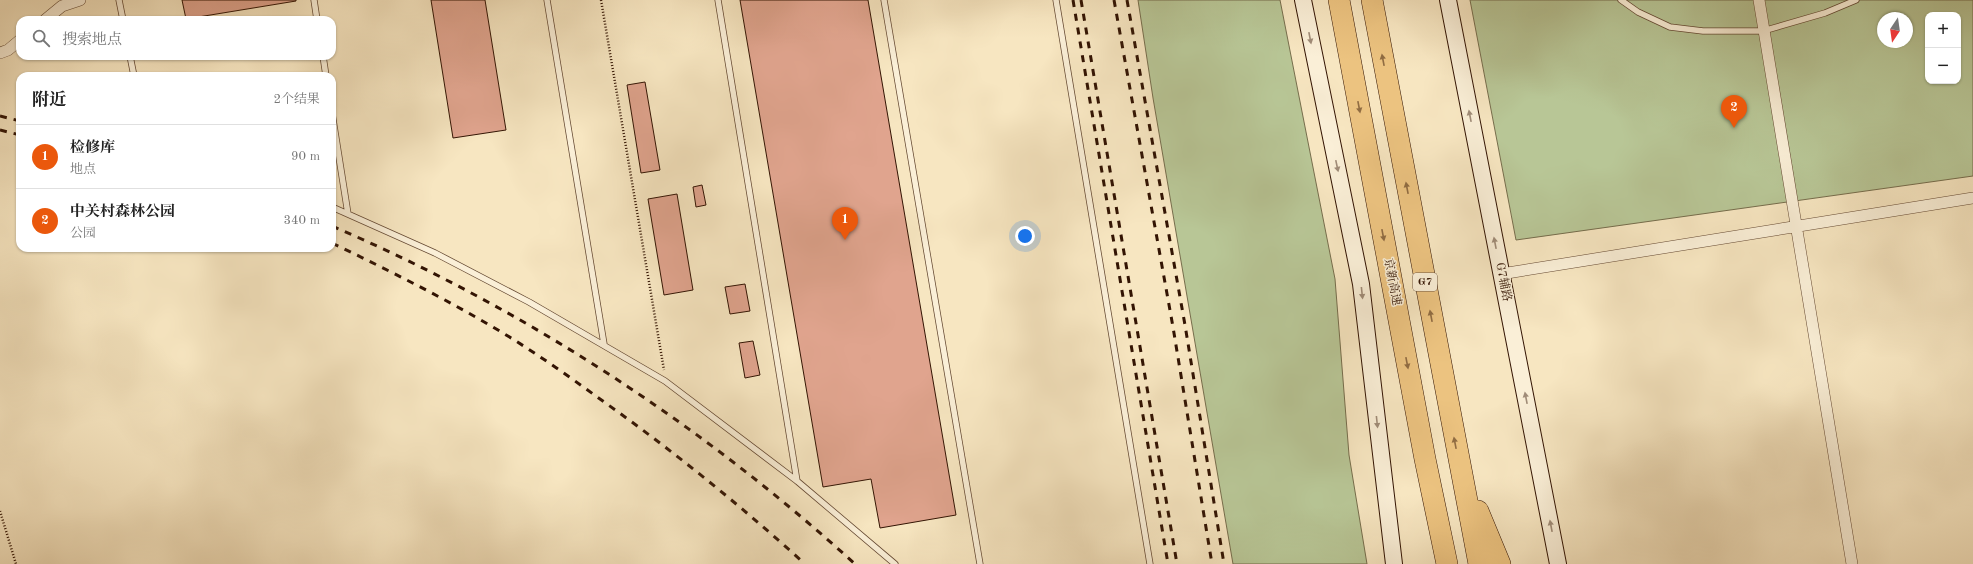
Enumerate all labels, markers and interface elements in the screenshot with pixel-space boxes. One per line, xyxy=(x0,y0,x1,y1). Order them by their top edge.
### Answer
north arrow xyxy=(1877,12,1913,48)
map controls xyxy=(1925,12,1961,84)
button: + xyxy=(1925,12,1961,48)
search box xyxy=(16,16,336,60)
icon: search xyxy=(30,27,52,49)
one-way arrow xyxy=(1308,32,1314,44)
text: 搜索地点 xyxy=(62,33,122,48)
button: − xyxy=(1925,48,1961,84)
one-way arrow xyxy=(1380,54,1386,66)
text: 附近 xyxy=(32,92,66,109)
text: 2个结果 xyxy=(273,93,320,106)
pin: 2 xyxy=(1721,95,1747,128)
one-way arrow xyxy=(1356,101,1362,113)
one-way arrow xyxy=(1467,109,1473,122)
text: 检修库 xyxy=(70,141,115,156)
text: 1 xyxy=(41,150,49,163)
text: 90 m xyxy=(291,150,320,163)
one-way arrow xyxy=(1334,159,1340,172)
text: 地点 xyxy=(70,163,96,176)
one-way arrow xyxy=(1404,182,1410,194)
text: 中关村森林公园 xyxy=(70,205,175,220)
pin: 1 xyxy=(832,207,858,240)
text: 2 xyxy=(41,214,49,227)
text: 340 m xyxy=(283,214,320,227)
your location xyxy=(1015,226,1035,246)
text: 公园 xyxy=(70,227,96,240)
one-way arrow xyxy=(1380,229,1386,241)
one-way arrow xyxy=(1492,237,1498,249)
street label: 京新高速 xyxy=(1382,257,1404,307)
street label: G7辅路 xyxy=(1493,261,1515,303)
road number: G7 xyxy=(1413,273,1437,291)
one-way arrow xyxy=(1359,287,1366,299)
one-way arrow xyxy=(1428,310,1434,322)
one-way arrow xyxy=(1404,357,1410,369)
one-way arrow xyxy=(1522,392,1528,404)
one-way arrow xyxy=(1374,416,1380,428)
one-way arrow xyxy=(1452,437,1458,450)
one-way arrow xyxy=(1547,520,1553,532)

